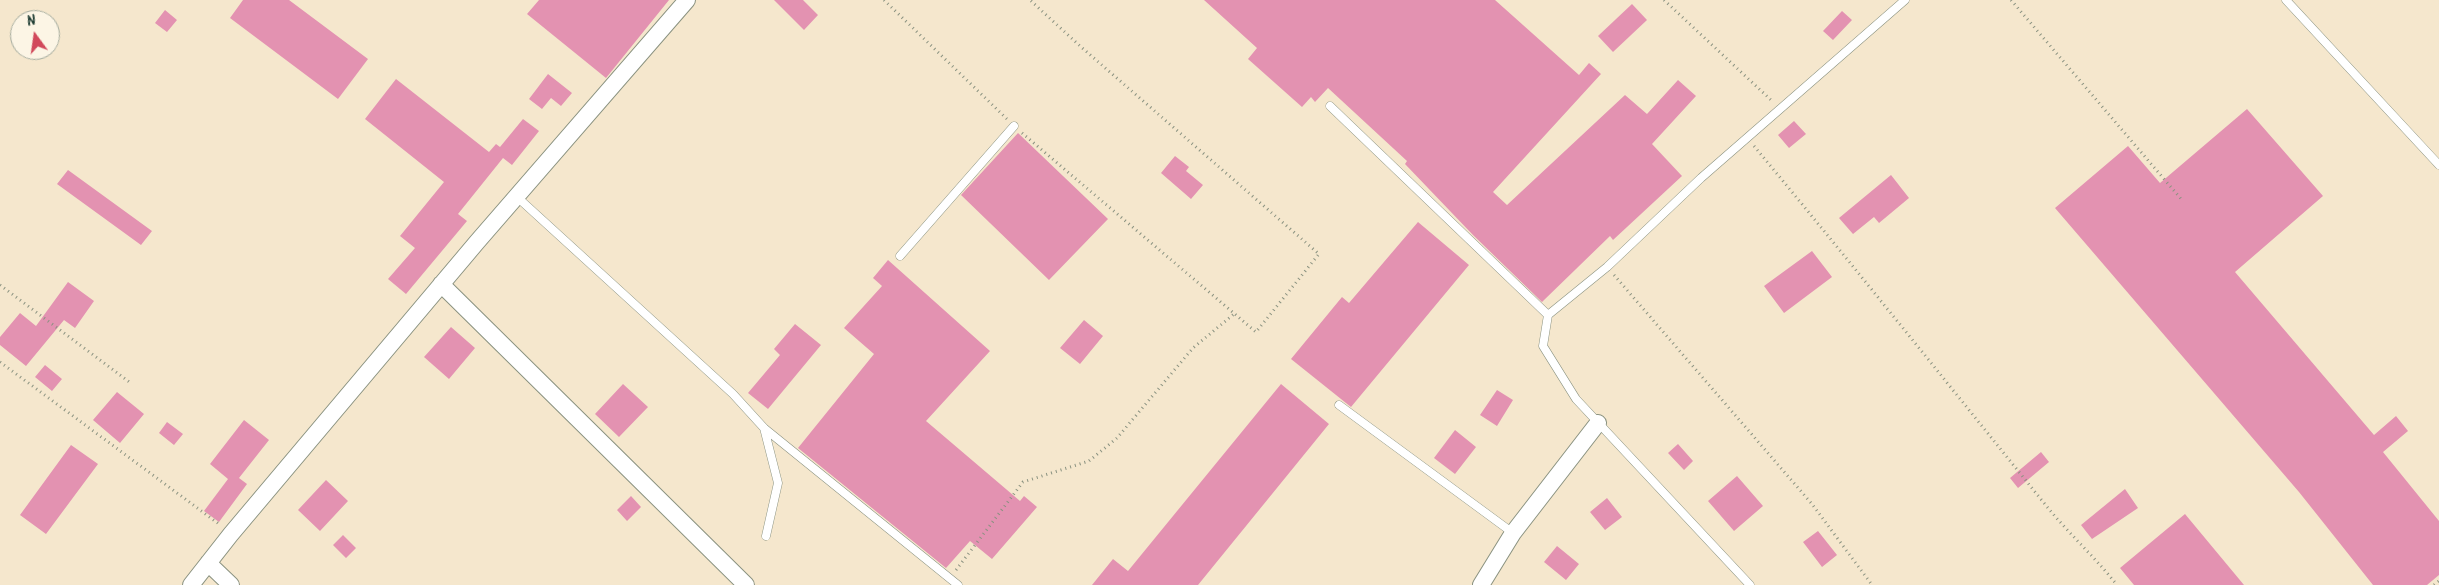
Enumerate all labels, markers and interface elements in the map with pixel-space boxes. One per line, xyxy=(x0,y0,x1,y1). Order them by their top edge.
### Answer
north arrow xyxy=(10,10,60,60)
text: N xyxy=(25,10,39,33)

